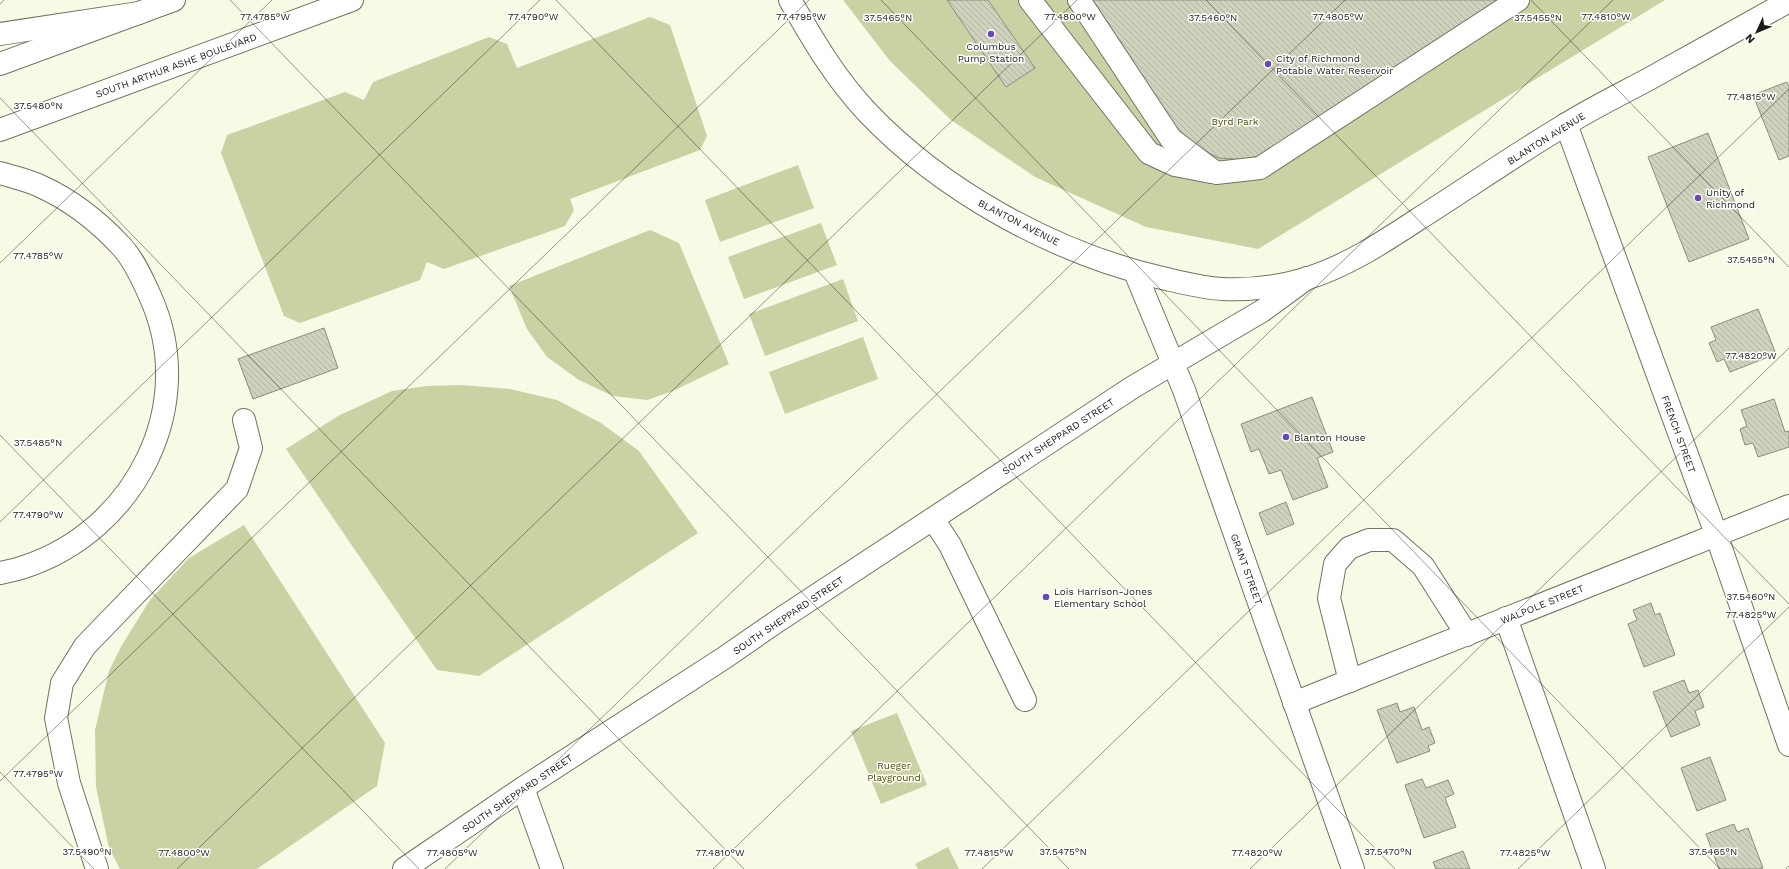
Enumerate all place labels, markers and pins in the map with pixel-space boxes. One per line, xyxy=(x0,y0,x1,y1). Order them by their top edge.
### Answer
marker: Columbus Pump Station xyxy=(986,29,996,39)
place label: Columbus Pump Station xyxy=(958,41,1024,64)
place label: City of Richmond Potable Water Reservoir xyxy=(1276,53,1393,76)
marker: City of Richmond Potable Water Reservoir xyxy=(1263,59,1273,69)
place label: Unity of Richmond xyxy=(1706,187,1755,210)
marker: Unity of Richmond xyxy=(1693,193,1703,203)
marker: Blanton House xyxy=(1281,432,1291,442)
place label: Blanton House xyxy=(1294,432,1366,443)
place label: Lois Harrison-Jones Elementary School xyxy=(1054,586,1152,609)
marker: Lois Harrison-Jones Elementary School xyxy=(1041,592,1051,602)

